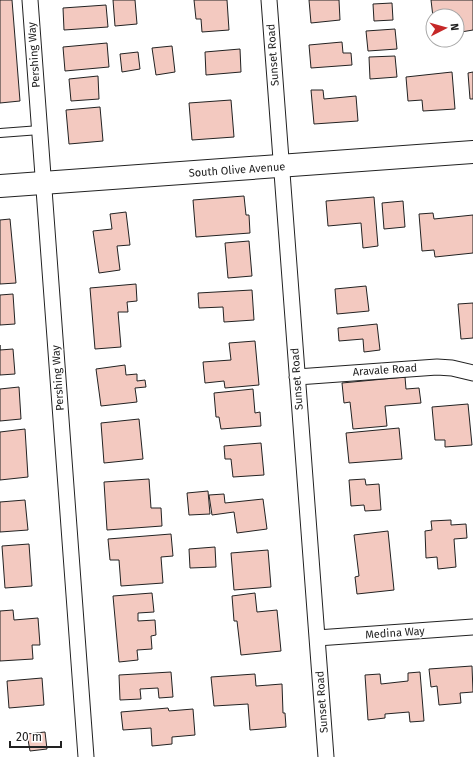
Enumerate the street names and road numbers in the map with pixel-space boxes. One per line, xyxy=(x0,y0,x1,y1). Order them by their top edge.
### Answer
street label: Pershing Way xyxy=(25,21,43,88)
street label: Sunset Road xyxy=(264,24,282,86)
street label: South Olive Avenue xyxy=(188,160,286,180)
street label: Pershing Way xyxy=(49,344,67,411)
street label: Sunset Road xyxy=(288,348,306,410)
street label: Aravale Road xyxy=(352,361,418,379)
street label: Medina Way xyxy=(365,624,426,642)
street label: Sunset Road xyxy=(313,671,331,733)

